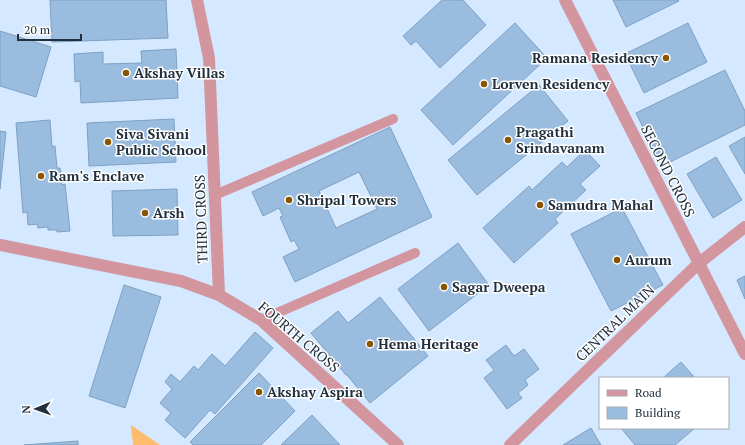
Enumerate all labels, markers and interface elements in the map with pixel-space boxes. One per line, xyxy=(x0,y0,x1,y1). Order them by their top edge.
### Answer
scale bar xyxy=(18,16,81,42)
text: 20 m xyxy=(24,22,51,37)
place label: Ramana Residency xyxy=(532,48,659,67)
marker: Ramana Residency xyxy=(661,53,671,63)
place label: Akshay Villas xyxy=(134,63,225,82)
marker: Akshay Villas xyxy=(121,68,131,78)
place label: Lorven Residency xyxy=(492,74,610,93)
marker: Lorven Residency xyxy=(479,79,489,89)
street label: SECOND CROSS xyxy=(637,121,700,220)
place label: Pragathi Srindavanam xyxy=(516,122,605,157)
place label: Siva Sivani Public School xyxy=(116,124,207,159)
marker: Pragathi Srindavanam xyxy=(503,135,513,145)
marker: Siva Sivani Public School xyxy=(103,137,113,147)
place label: Ram's Enclave xyxy=(49,166,145,185)
marker: Ram's Enclave xyxy=(36,171,46,181)
street label: THIRD CROSS xyxy=(189,174,212,264)
place label: Shripal Towers xyxy=(297,190,397,209)
marker: Shripal Towers xyxy=(284,195,294,205)
place label: Samudra Mahal xyxy=(548,195,654,214)
marker: Samudra Mahal xyxy=(535,200,545,210)
place label: Arsh xyxy=(153,203,185,222)
marker: Arsh xyxy=(140,208,150,218)
place label: Aurum xyxy=(625,250,672,269)
marker: Aurum xyxy=(612,255,622,265)
place label: Sagar Dweepa xyxy=(452,277,546,296)
street label: CENTRAL MAIN xyxy=(571,280,658,365)
marker: Sagar Dweepa xyxy=(439,282,449,292)
street label: FOURTH CROSS xyxy=(255,297,344,376)
place label: Hema Heritage xyxy=(378,334,479,353)
marker: Hema Heritage xyxy=(365,339,375,349)
legend xyxy=(599,377,729,429)
place label: Akshay Aspira xyxy=(267,382,363,401)
text: Road xyxy=(635,385,662,400)
marker: Akshay Aspira xyxy=(254,387,264,397)
north arrow xyxy=(16,389,56,429)
text: N xyxy=(19,404,33,414)
text: Building xyxy=(635,405,681,420)

